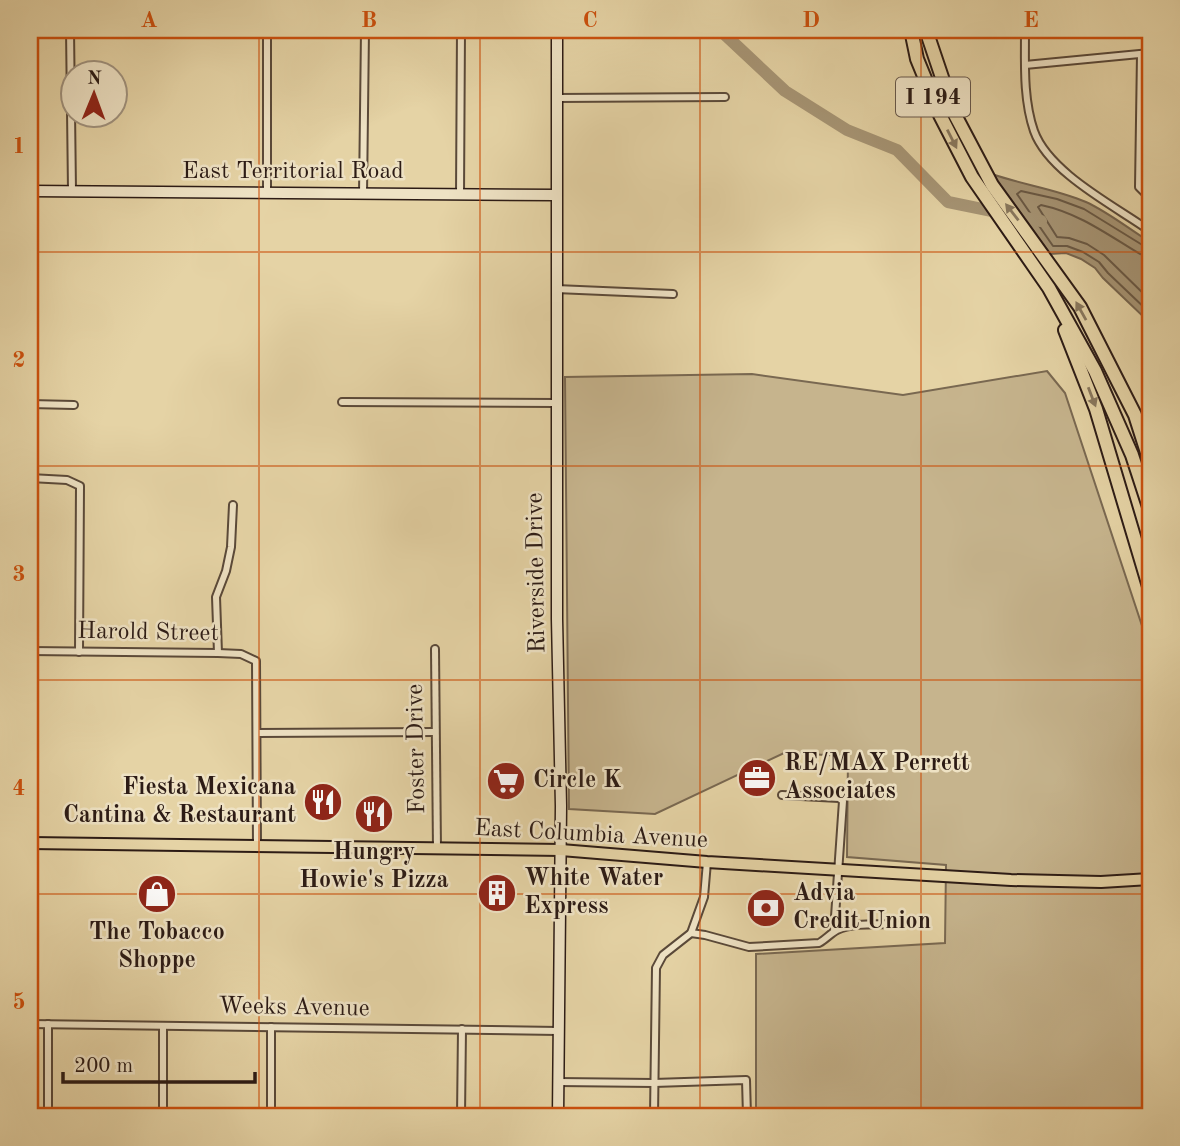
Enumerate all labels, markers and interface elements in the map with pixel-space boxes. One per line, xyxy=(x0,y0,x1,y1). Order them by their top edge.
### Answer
text: A xyxy=(140,9,158,32)
text: B xyxy=(361,9,377,32)
text: C xyxy=(582,9,598,32)
text: D xyxy=(802,9,820,32)
text: E xyxy=(1023,9,1039,32)
north arrow xyxy=(60,60,130,130)
text: N xyxy=(87,70,102,89)
road number: I 194 xyxy=(896,78,970,116)
one-way arrow xyxy=(947,129,958,149)
text: 1 xyxy=(12,135,26,158)
street label: East Territorial Road xyxy=(182,160,404,184)
one-way arrow xyxy=(1004,204,1019,222)
one-way arrow xyxy=(1075,301,1087,321)
text: 2 xyxy=(12,349,26,372)
one-way arrow xyxy=(1086,386,1097,407)
street label: Riverside Drive xyxy=(524,492,550,654)
text: 3 xyxy=(12,563,26,586)
street label: Harold Street xyxy=(77,620,219,646)
street label: Foster Drive xyxy=(404,684,430,814)
place label: RE/MAX Perrett Associates xyxy=(784,752,970,804)
office icon: RE/MAX Perrett Associates xyxy=(736,757,778,799)
supermarket icon: Circle K xyxy=(485,760,527,802)
place label: Circle K xyxy=(533,769,622,793)
place label: Fiesta Mexicana Cantina & Restaurant xyxy=(63,776,296,828)
text: 4 xyxy=(12,777,26,800)
restaurant icon: Fiesta Mexicana Cantina & Restaurant xyxy=(302,781,344,823)
restaurant icon: Hungry Howie's Pizza xyxy=(353,793,395,835)
street label: East Columbia Avenue xyxy=(474,817,708,853)
place label: Hungry Howie's Pizza xyxy=(299,841,449,893)
place label: White Water Express xyxy=(524,867,663,919)
building icon: White Water Express xyxy=(476,872,518,914)
shop icon: The Tobacco Shoppe xyxy=(136,873,178,915)
place label: Advia Credit Union xyxy=(793,882,931,934)
bank icon: Advia Credit Union xyxy=(745,887,787,929)
place label: The Tobacco Shoppe xyxy=(89,921,225,973)
text: 5 xyxy=(12,991,26,1014)
street label: Weeks Avenue xyxy=(218,995,370,1021)
scale bar xyxy=(63,1041,256,1085)
text: 200 m xyxy=(74,1056,133,1077)

